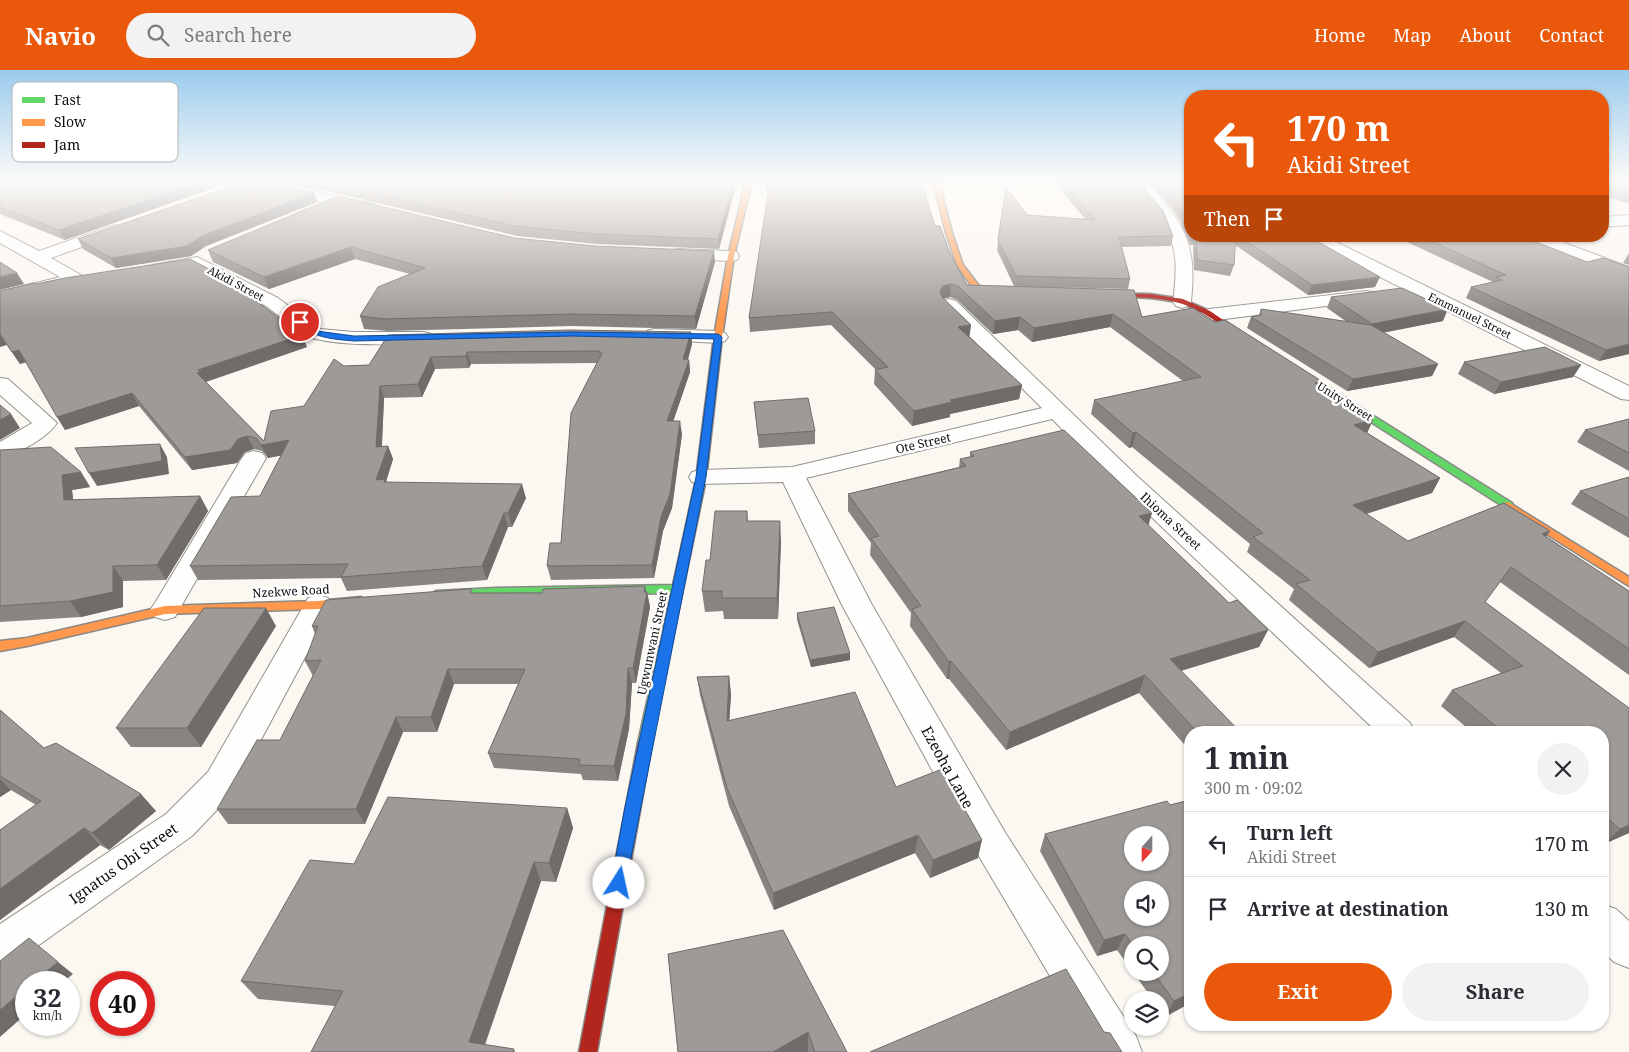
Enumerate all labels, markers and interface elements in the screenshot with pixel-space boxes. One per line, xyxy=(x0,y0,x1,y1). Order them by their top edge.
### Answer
search box xyxy=(126,13,476,58)
text: Navio xyxy=(25,19,96,52)
icon: search xyxy=(144,21,172,49)
text: Search here xyxy=(184,22,292,48)
text: Home xyxy=(1314,23,1365,47)
text: Map xyxy=(1393,23,1431,47)
text: About xyxy=(1459,23,1511,47)
text: Contact xyxy=(1539,23,1604,47)
legend xyxy=(12,82,178,162)
text: Fast xyxy=(54,90,81,109)
text: 170 m xyxy=(1287,104,1390,151)
icon: left xyxy=(1204,110,1269,175)
text: Slow xyxy=(54,112,87,131)
text: Jam xyxy=(53,135,80,154)
text: Akidi Street xyxy=(1287,149,1410,179)
icon: arrive xyxy=(1260,205,1288,233)
text: Then xyxy=(1204,206,1250,232)
street label: Akidi Street xyxy=(205,262,267,304)
street label: Emmanuel Street xyxy=(1426,288,1514,342)
pin xyxy=(279,301,321,343)
icon: arrive xyxy=(286,308,314,336)
street label: Unity Street xyxy=(1315,378,1375,424)
street label: Ote Street xyxy=(894,428,952,458)
street label: Ihioma Street xyxy=(1137,488,1205,554)
street label: Nzekwe Road xyxy=(252,580,331,602)
street label: Ugwunwani Street xyxy=(633,589,671,697)
street label: Ezeoha Lane xyxy=(917,722,979,812)
text: 1 min xyxy=(1204,737,1289,778)
button: close xyxy=(1537,743,1589,795)
text: 300 m · 09:02 xyxy=(1204,777,1303,799)
street label: Ignatus Obi Street xyxy=(65,818,181,908)
text: Turn left xyxy=(1247,820,1333,846)
north arrow xyxy=(1124,826,1169,871)
map controls xyxy=(1124,826,1169,1036)
icon: left xyxy=(1204,830,1232,858)
text: 170 m xyxy=(1534,831,1589,857)
text: Akidi Street xyxy=(1247,846,1337,868)
position arrow xyxy=(592,856,644,908)
button: sound xyxy=(1124,881,1169,926)
icon: arrive xyxy=(1204,895,1232,923)
text: Arrive at destination xyxy=(1247,896,1449,922)
text: 130 m xyxy=(1534,896,1589,922)
button: search xyxy=(1124,936,1169,981)
button: Exit xyxy=(1204,963,1392,1021)
button: Share xyxy=(1402,963,1589,1021)
speed limit sign: 40 xyxy=(90,971,155,1036)
text: 32 xyxy=(33,980,62,1014)
button: layers xyxy=(1124,991,1169,1036)
text: km/h xyxy=(33,1007,62,1024)

